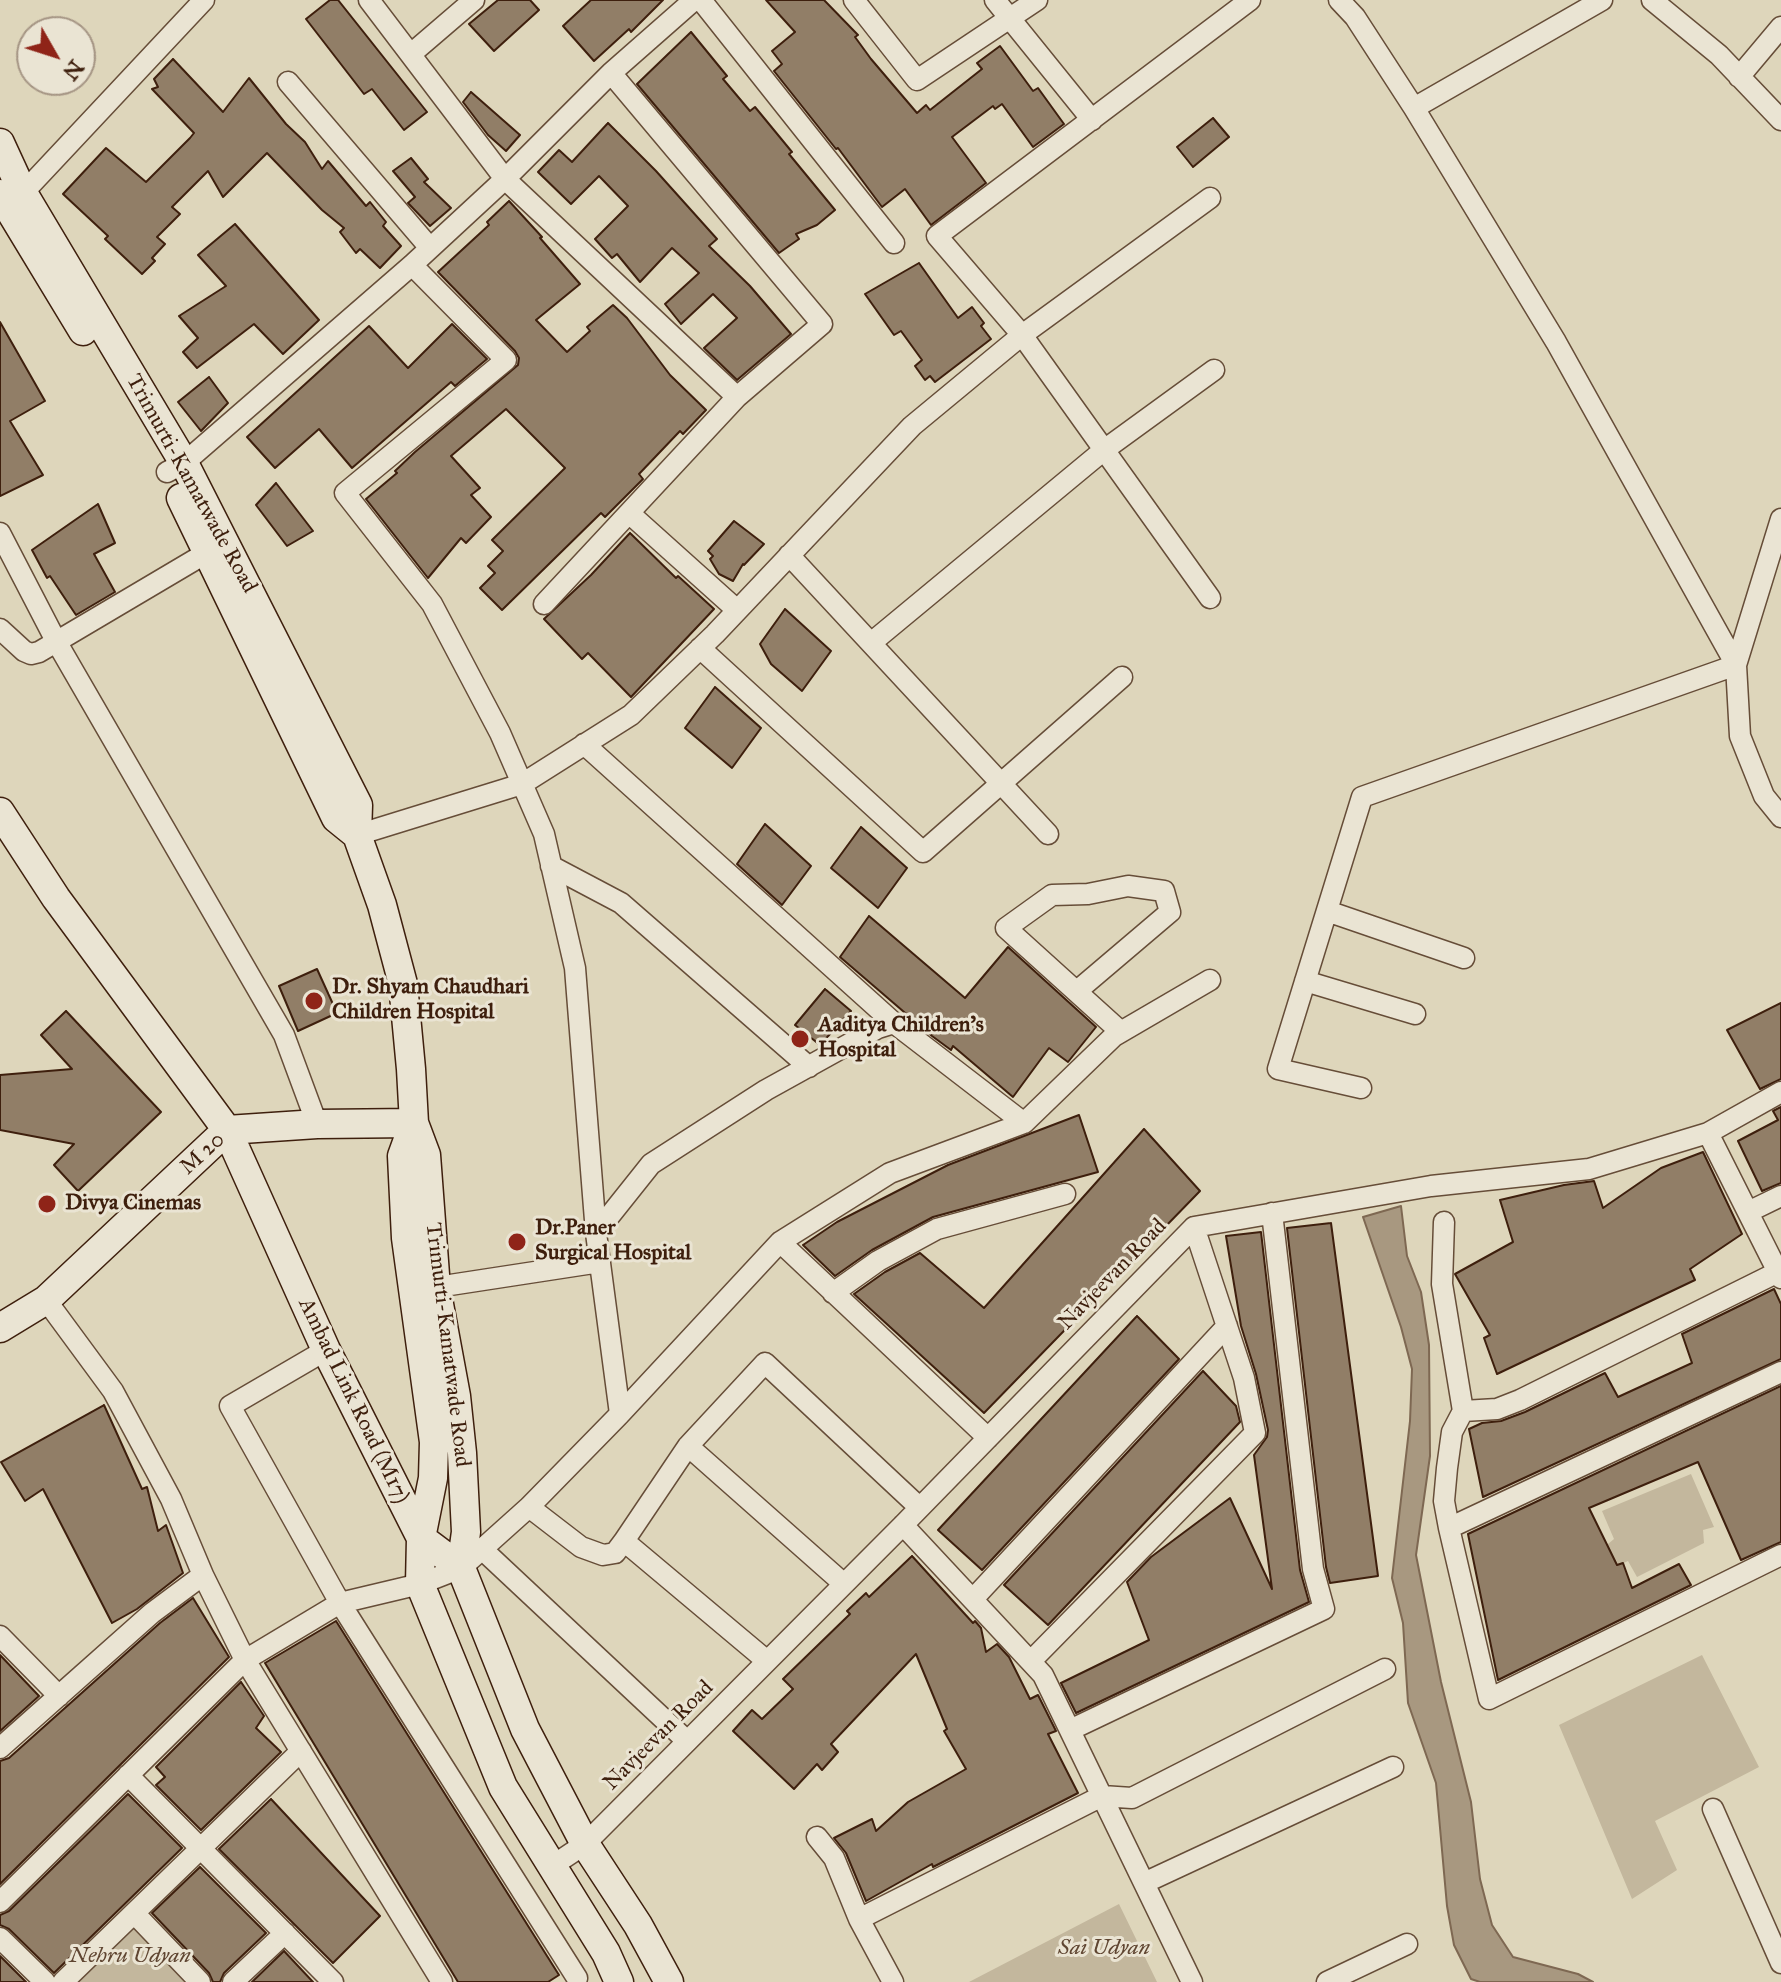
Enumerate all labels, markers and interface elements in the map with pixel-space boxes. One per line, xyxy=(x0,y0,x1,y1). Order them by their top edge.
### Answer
north arrow xyxy=(16,16,96,96)
text: N xyxy=(57,54,90,86)
street label: Trimurti-Kamatwade Road xyxy=(120,370,262,598)
place label: Dr. Shyam Chaudhari Children Hospital xyxy=(332,975,529,1026)
marker: Dr. Shyam Chaudhari Children Hospital xyxy=(303,990,325,1012)
place label: Aaditya Children's Hospital xyxy=(818,1013,984,1064)
marker: Aaditya Children's Hospital xyxy=(789,1028,811,1050)
street label: M 20 xyxy=(175,1127,231,1181)
place label: Divya Cinemas xyxy=(65,1191,201,1217)
marker: Divya Cinemas xyxy=(36,1193,58,1215)
street label: Navjeevan Road xyxy=(1053,1214,1173,1336)
place label: Dr.Paner Surgical Hospital xyxy=(535,1216,691,1268)
street label: Trimurti-Kamatwade Road xyxy=(419,1221,475,1469)
marker: Dr.Paner Surgical Hospital xyxy=(506,1231,528,1253)
street label: Ambad Link Road (M17) xyxy=(292,1294,414,1508)
street label: Navjeevan Road xyxy=(598,1675,720,1797)
park label: Sai Udyan xyxy=(1058,1936,1150,1962)
park label: Nehru Udyan xyxy=(69,1944,191,1970)

